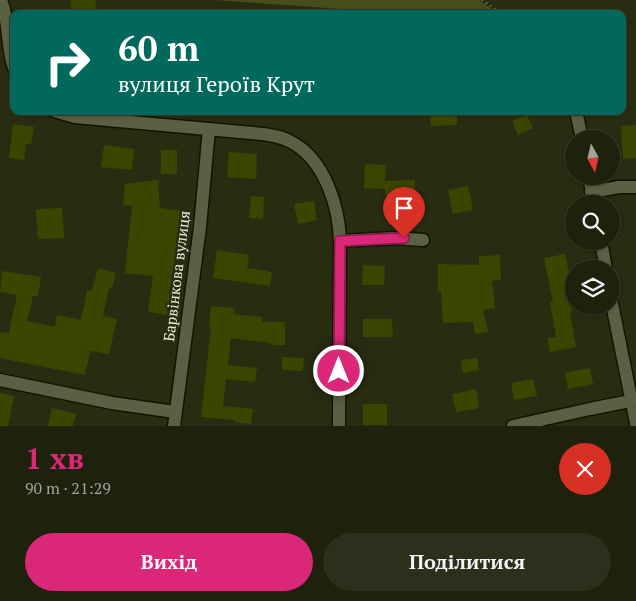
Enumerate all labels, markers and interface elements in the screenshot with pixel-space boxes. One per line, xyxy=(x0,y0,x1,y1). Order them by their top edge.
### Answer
text: 60 m xyxy=(118,25,199,71)
icon: right xyxy=(35,30,100,95)
text: вулиця Героїв Крут xyxy=(118,69,315,98)
north arrow xyxy=(565,130,620,185)
map controls xyxy=(565,130,620,315)
pin xyxy=(383,187,425,238)
icon: arrive xyxy=(390,194,418,222)
button: search xyxy=(565,195,620,250)
street label: Барвінкова вулиця xyxy=(158,209,194,343)
button: layers xyxy=(565,260,620,315)
position arrow xyxy=(312,344,364,396)
text: 1 хв xyxy=(25,438,84,478)
button: close xyxy=(559,443,611,495)
text: 90 m · 21:29 xyxy=(25,477,111,499)
button: Вихід xyxy=(25,533,313,591)
button: Поділитися xyxy=(323,533,611,591)

